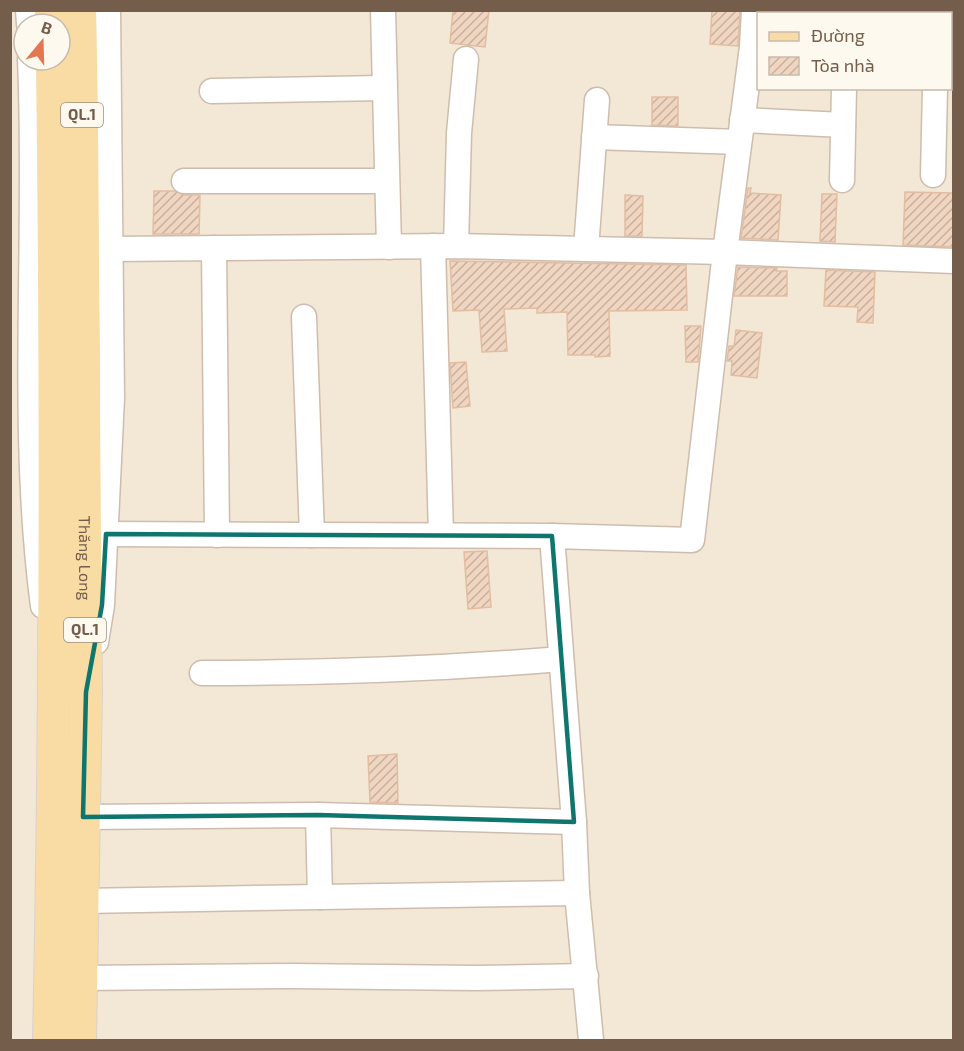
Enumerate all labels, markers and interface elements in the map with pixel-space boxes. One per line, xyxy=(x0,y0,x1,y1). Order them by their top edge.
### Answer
north arrow xyxy=(12,12,72,72)
legend xyxy=(757,12,952,90)
text: B xyxy=(39,17,55,38)
text: Đường xyxy=(811,24,865,46)
text: Tòa nhà xyxy=(811,54,875,76)
road number: QL.1 xyxy=(61,103,103,127)
street label: Thăng Long xyxy=(76,516,95,600)
road number: QL.1 xyxy=(64,618,106,642)

